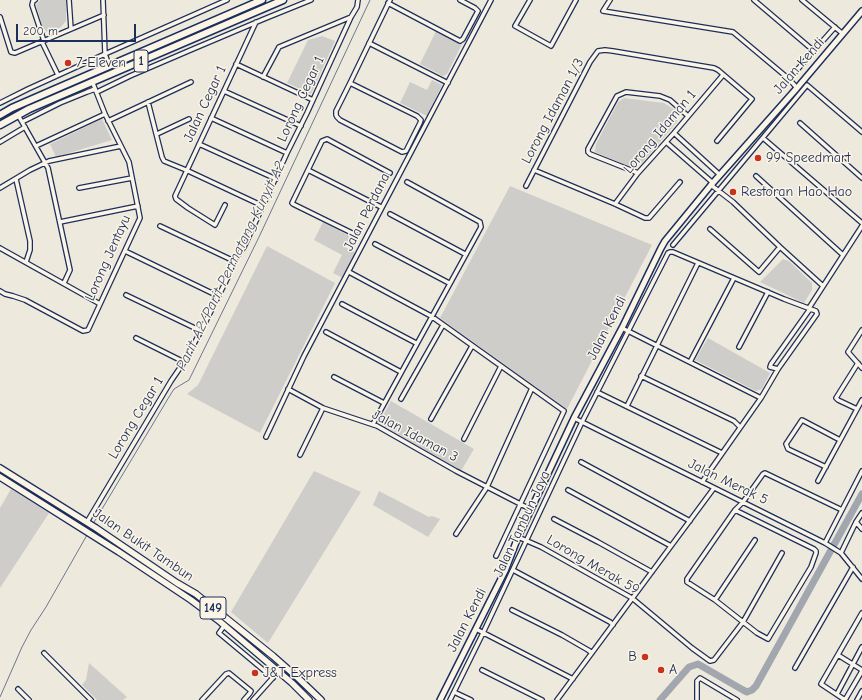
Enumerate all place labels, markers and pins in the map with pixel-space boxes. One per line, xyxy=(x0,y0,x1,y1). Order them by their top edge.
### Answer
place label: 7-Eleven xyxy=(76,55,126,71)
marker: 7-Eleven xyxy=(63,58,73,68)
place label: 99 Speedmart xyxy=(766,150,851,166)
marker: 99 Speedmart xyxy=(753,153,763,163)
place label: Restoran Hao Hao xyxy=(741,184,852,200)
marker: Restoran Hao Hao xyxy=(728,187,738,197)
place label: B xyxy=(628,649,637,665)
marker: B xyxy=(640,652,650,662)
place label: A xyxy=(669,662,677,678)
place label: J&T Express xyxy=(263,665,337,681)
marker: A xyxy=(656,665,666,675)
marker: J&T Express xyxy=(250,668,260,678)

